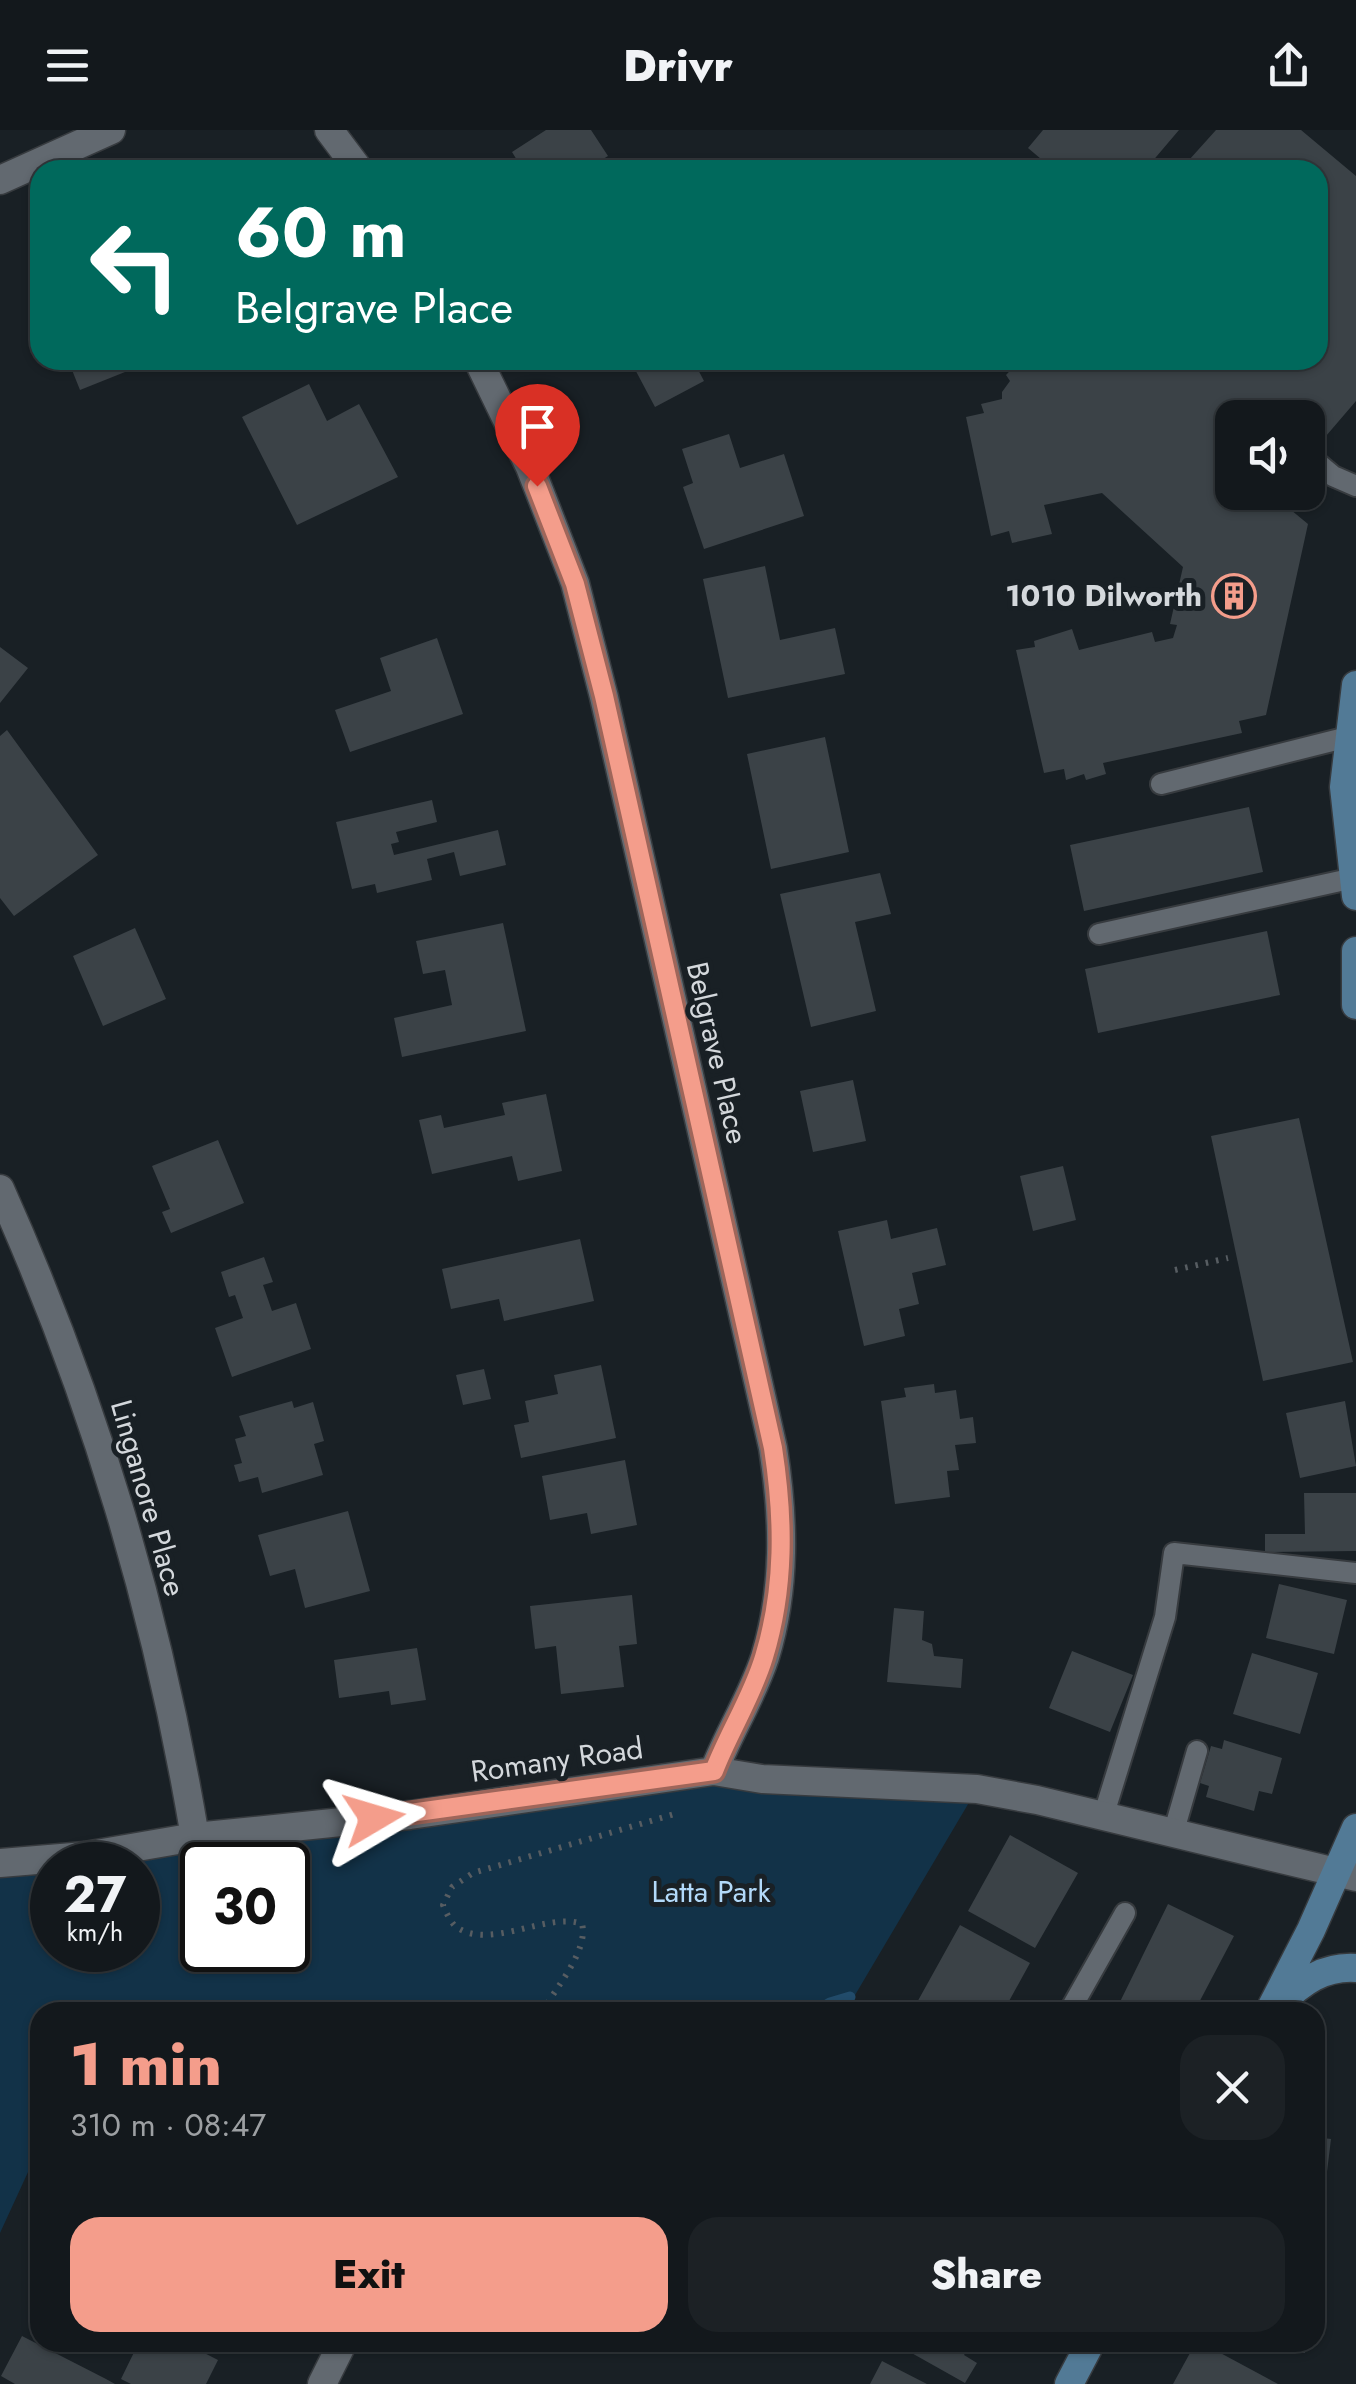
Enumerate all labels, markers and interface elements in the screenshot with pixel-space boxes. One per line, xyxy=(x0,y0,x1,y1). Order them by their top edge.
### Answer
text: Drivr xyxy=(623,33,733,98)
icon: menu xyxy=(40,38,95,93)
icon: share xyxy=(1261,38,1316,93)
text: 60 m xyxy=(235,182,407,283)
icon: left xyxy=(70,200,200,330)
text: Belgrave Place xyxy=(235,275,513,340)
pin xyxy=(495,384,580,487)
icon: arrive xyxy=(510,399,565,454)
map controls xyxy=(1215,400,1325,510)
button: sound xyxy=(1215,400,1325,510)
building icon: 1010 Dilworth xyxy=(1211,573,1257,619)
place label: 1010 Dilworth xyxy=(1005,574,1202,617)
street label: Belgrave Place xyxy=(676,958,759,1148)
street label: Linganore Place xyxy=(100,1395,197,1601)
street label: Romany Road xyxy=(468,1726,646,1793)
position arrow xyxy=(322,1766,426,1870)
speed limit sign: 30 xyxy=(180,1842,310,1972)
text: 27 xyxy=(64,1858,126,1931)
park label: Latta Park xyxy=(651,1870,771,1913)
text: km/h xyxy=(67,1914,123,1950)
text: 1 min xyxy=(70,2021,222,2108)
button: close xyxy=(1180,2035,1285,2140)
text: 310 m · 08:47 xyxy=(70,2102,266,2148)
button: Exit xyxy=(70,2217,668,2332)
button: Share xyxy=(688,2217,1285,2332)

